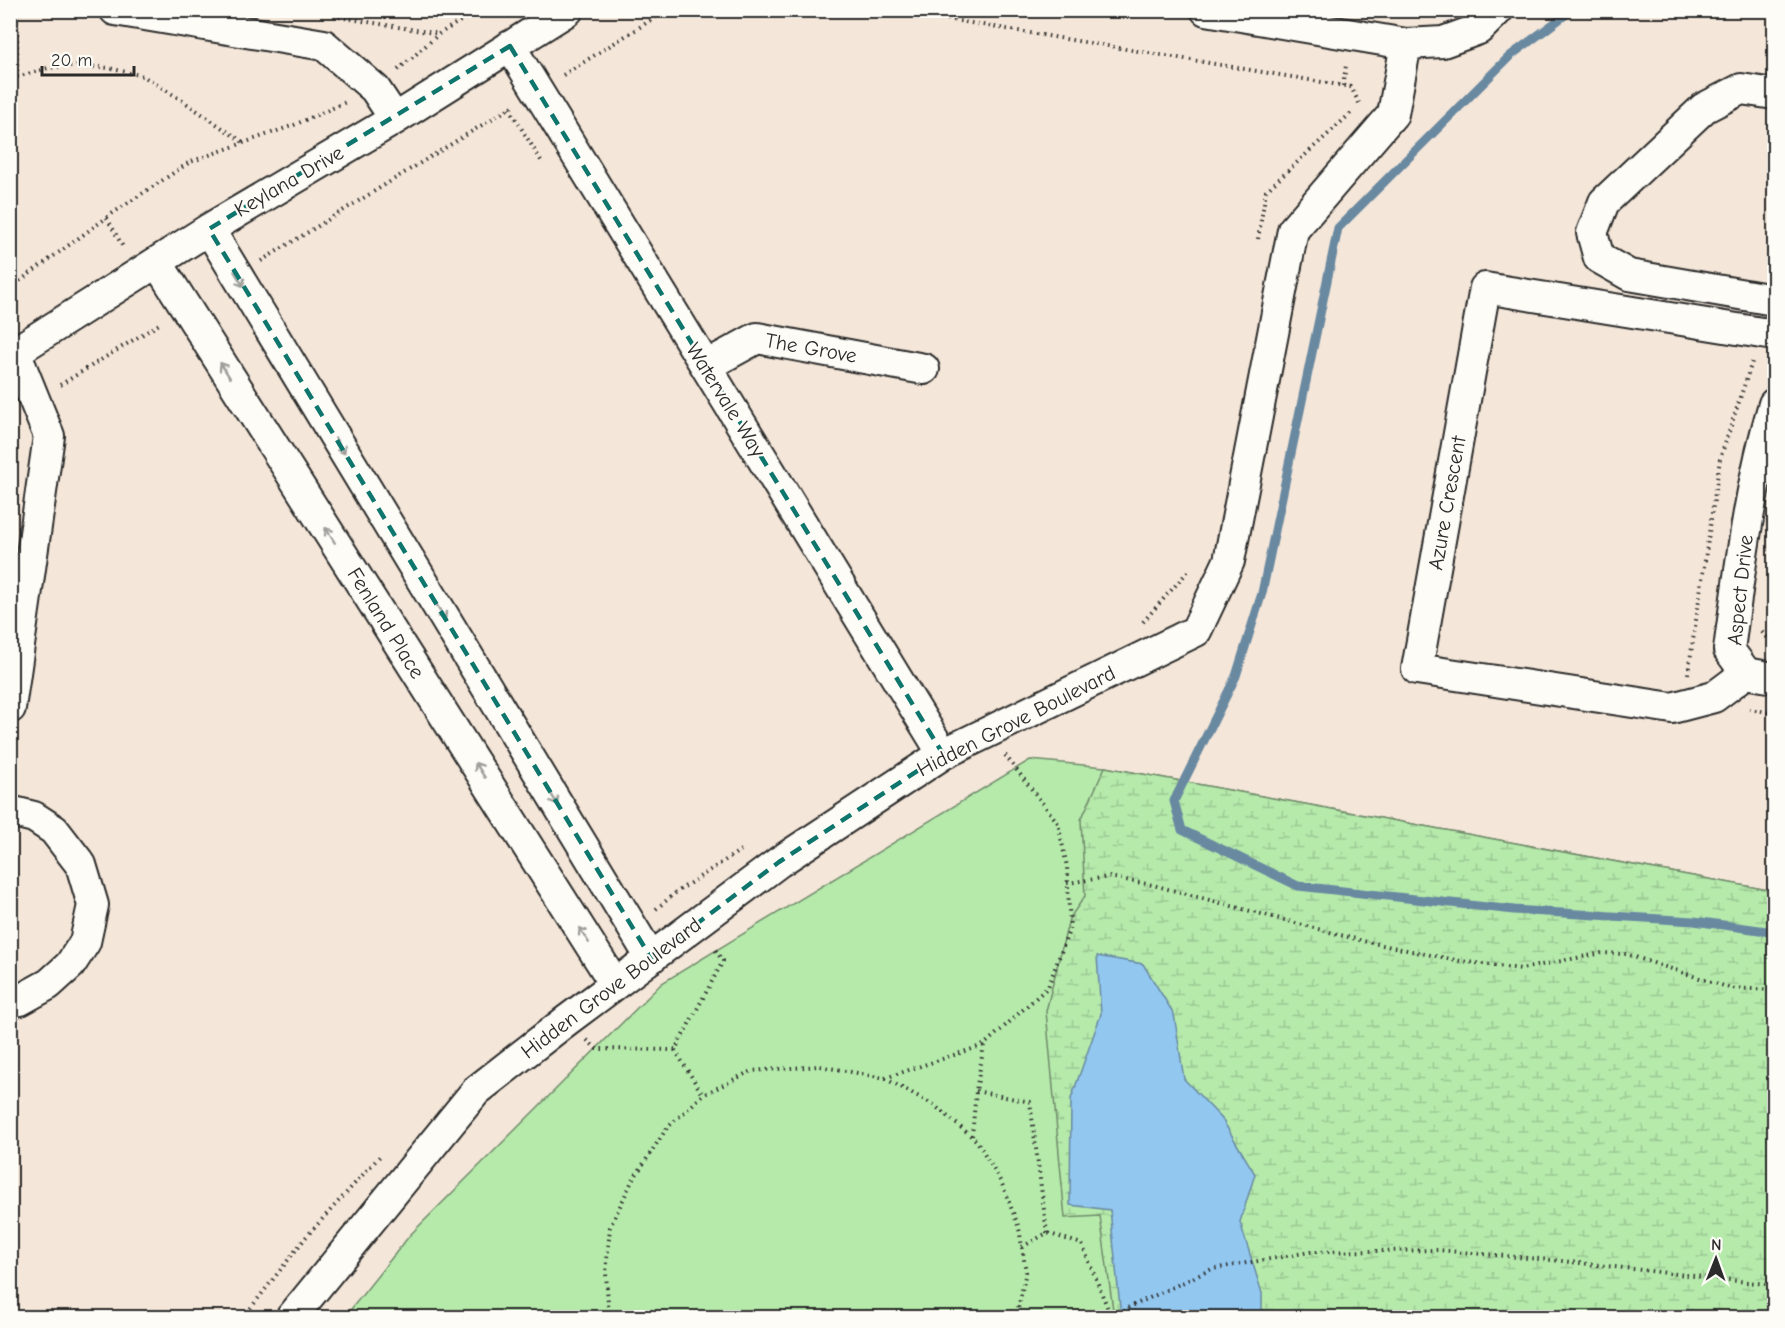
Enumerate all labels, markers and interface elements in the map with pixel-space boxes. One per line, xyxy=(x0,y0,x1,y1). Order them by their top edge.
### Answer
scale bar xyxy=(42,39,134,77)
text: 20 m xyxy=(51,50,92,71)
street label: Keylana Drive xyxy=(230,140,348,222)
one-way arrow xyxy=(234,270,246,287)
street label: The Grove xyxy=(763,328,859,368)
street label: Watervale Way xyxy=(681,338,771,462)
one-way arrow xyxy=(219,362,231,379)
street label: Azure Crescent xyxy=(1423,433,1471,572)
one-way arrow xyxy=(335,437,347,454)
one-way arrow xyxy=(324,527,336,544)
street label: Aspect Drive xyxy=(1722,534,1758,646)
street label: Fenland Place xyxy=(342,563,430,683)
one-way arrow xyxy=(436,603,448,620)
street label: Hidden Grove Boulevard xyxy=(913,661,1119,781)
one-way arrow xyxy=(473,762,485,779)
one-way arrow xyxy=(547,788,559,805)
street label: Hidden Grove Boulevard xyxy=(516,912,706,1064)
one-way arrow xyxy=(578,927,590,944)
north arrow xyxy=(1686,1229,1746,1289)
text: N xyxy=(1711,1236,1722,1254)

